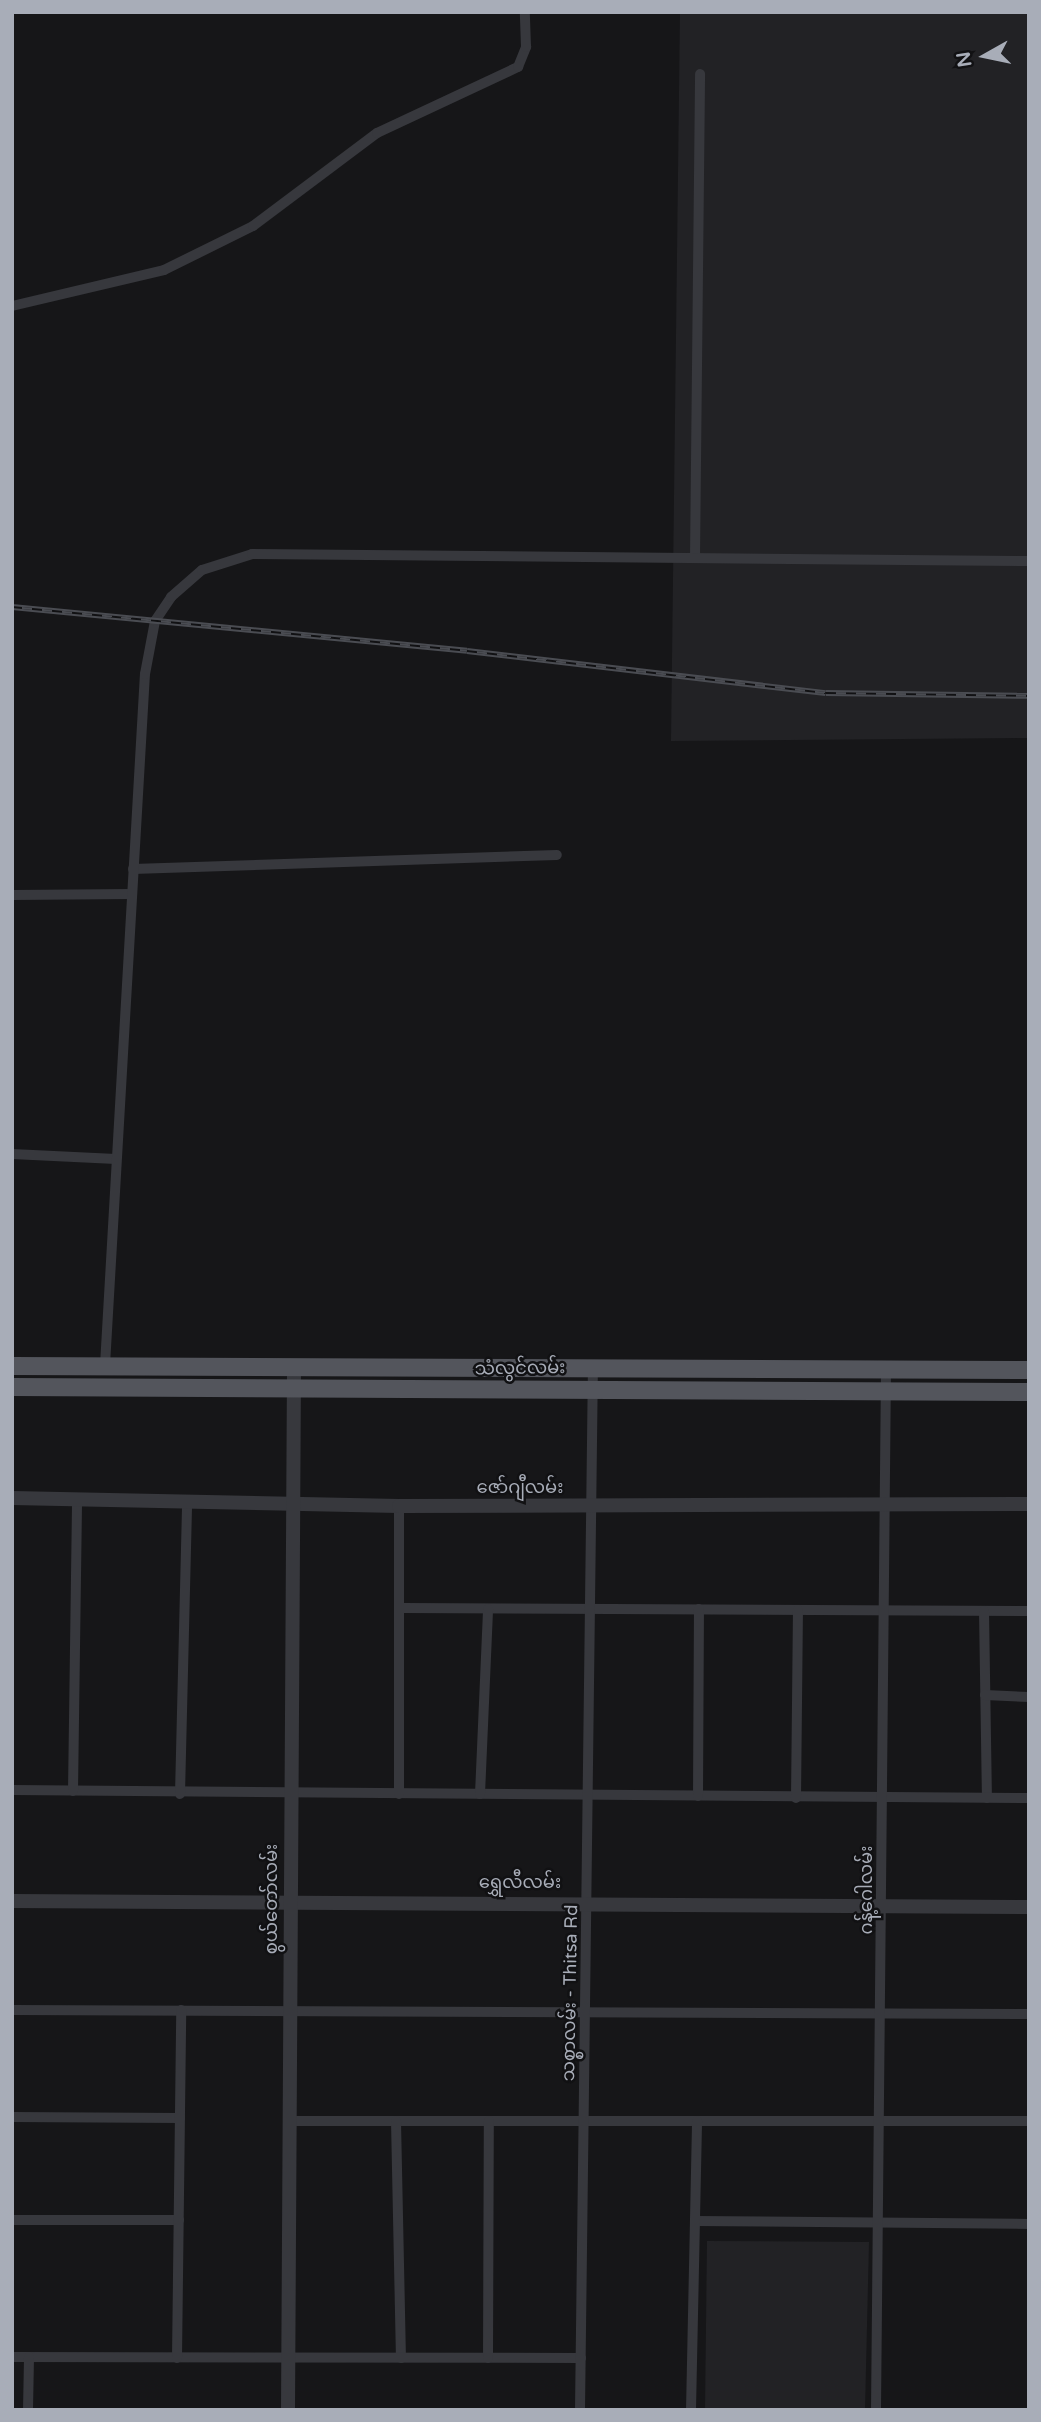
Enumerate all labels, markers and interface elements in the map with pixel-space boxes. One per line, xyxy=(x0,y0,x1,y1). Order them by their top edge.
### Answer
north arrow xyxy=(950,21,1020,91)
text: N xyxy=(952,50,976,69)
street label: သံလွင်လမ်း xyxy=(474,1356,566,1380)
street label: ဇော်ဂျီလမ်း xyxy=(477,1476,563,1498)
street label: စွယ်တော်လမ်း xyxy=(260,1844,282,1954)
street label: ဂန့်ဂေါလမ်း xyxy=(855,1846,877,1934)
street label: ရွှေလီလမ်း xyxy=(479,1871,561,1893)
street label: သစ္စာလမ်း - Thitsa Rd xyxy=(558,1904,582,2082)

